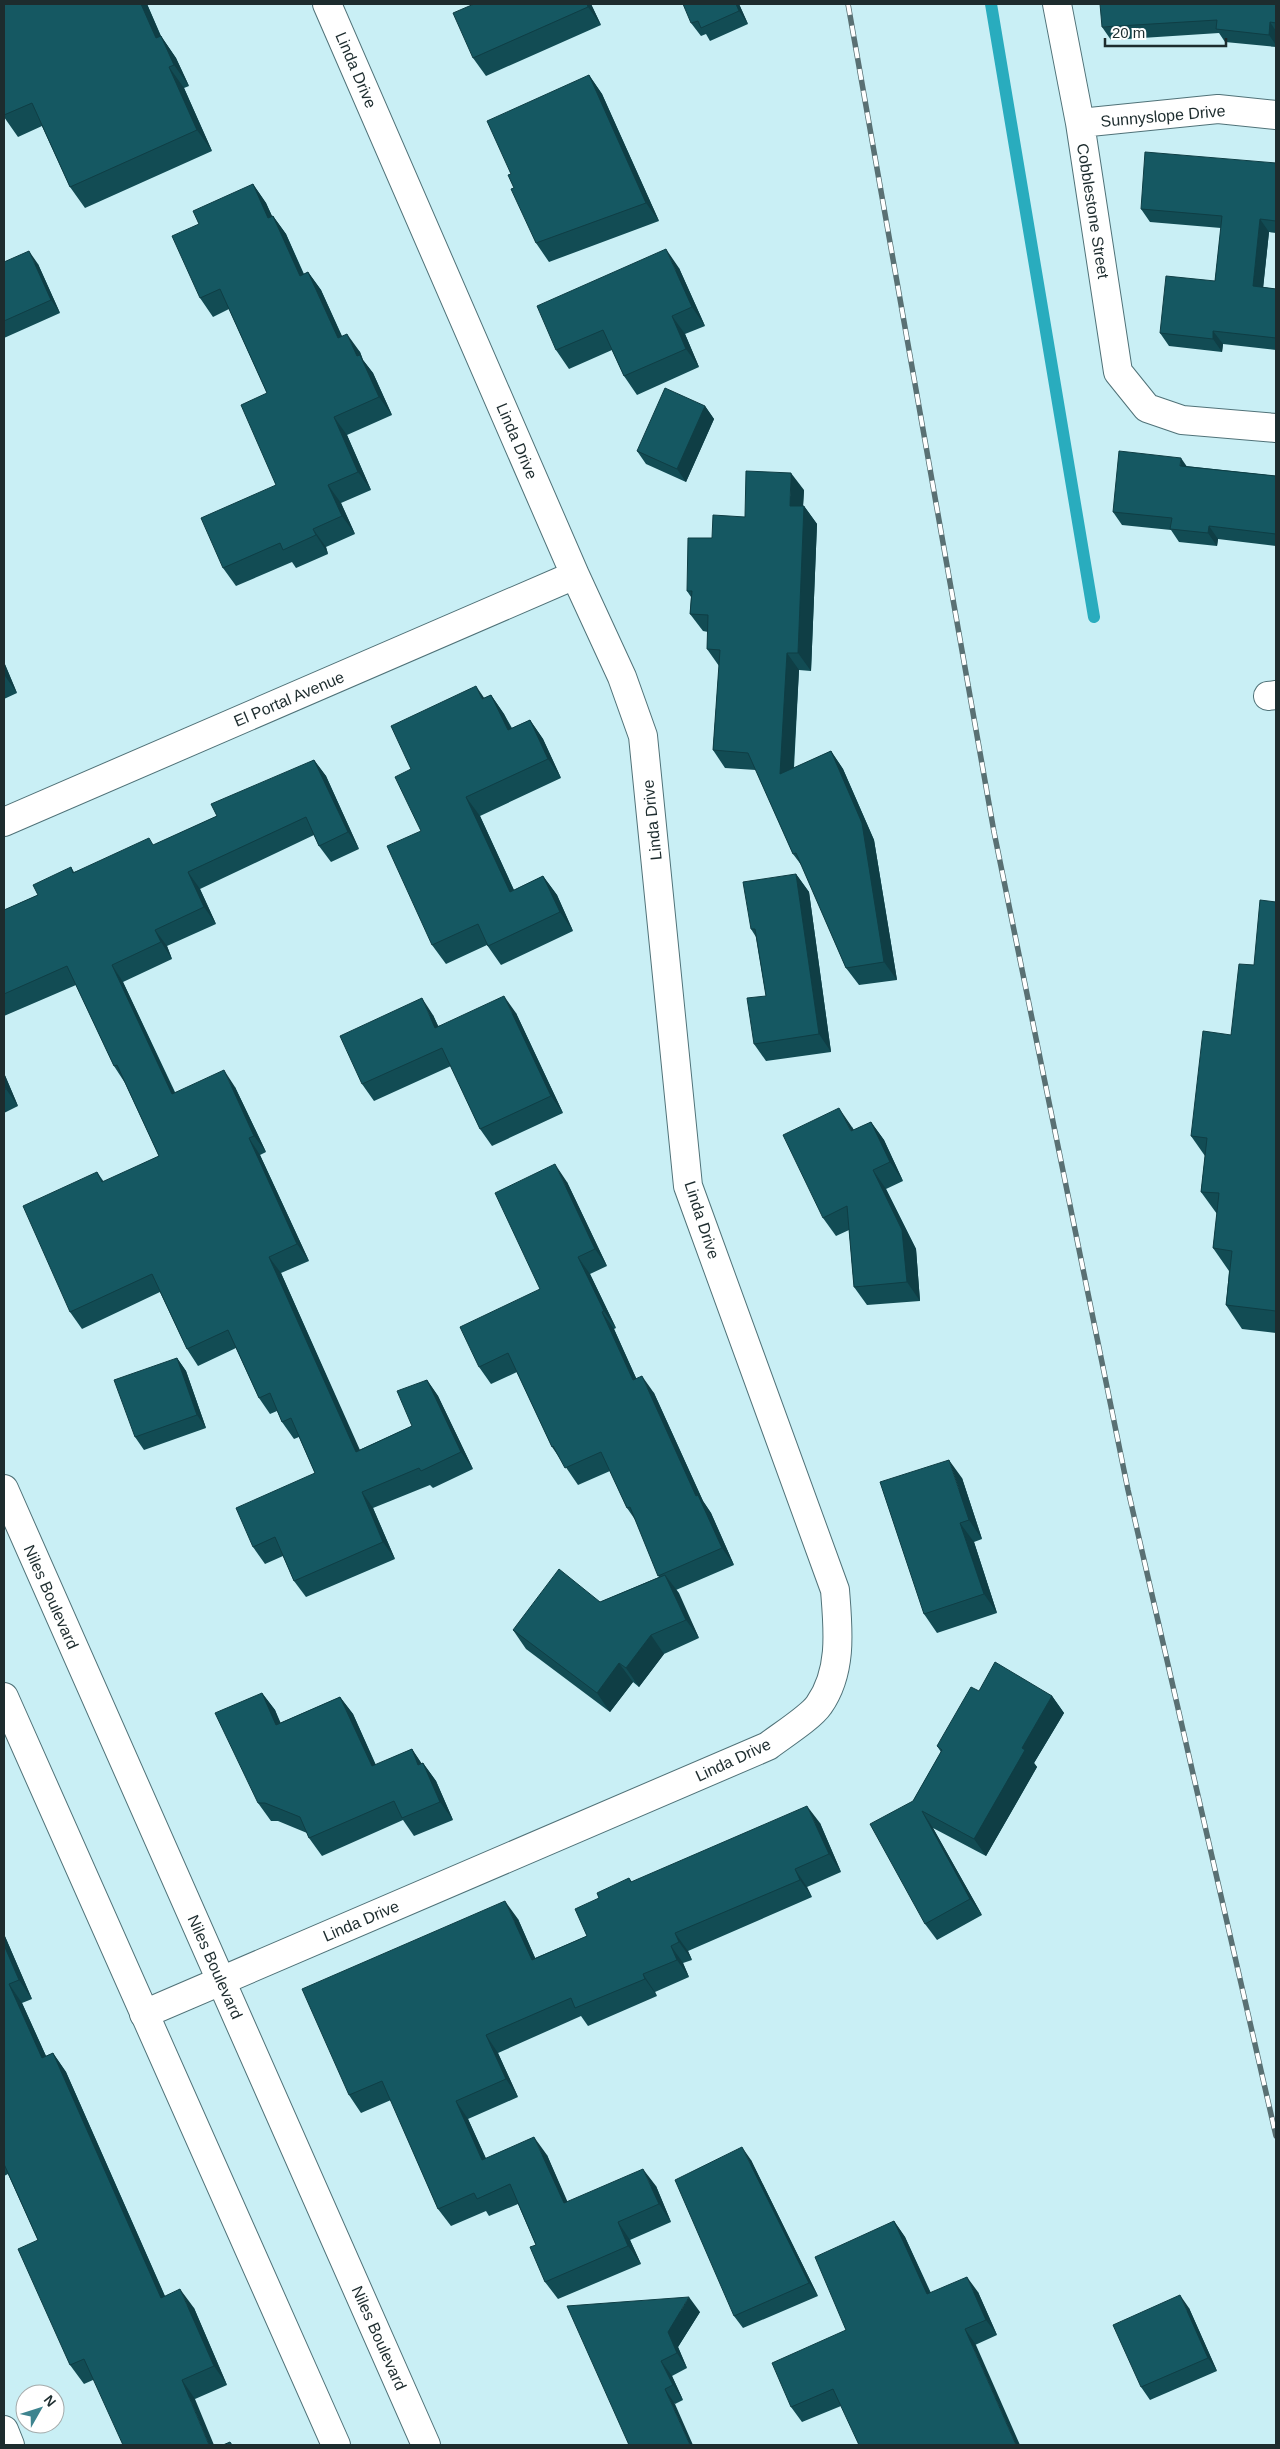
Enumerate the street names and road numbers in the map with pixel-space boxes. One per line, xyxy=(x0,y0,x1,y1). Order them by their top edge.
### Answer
street label: Linda Drive xyxy=(332,29,380,111)
street label: Sunnyslope Drive xyxy=(1100,102,1226,130)
street label: Cobblestone Street xyxy=(1074,142,1112,281)
street label: Linda Drive xyxy=(493,400,541,482)
street label: El Portal Avenue xyxy=(231,668,347,730)
street label: Linda Drive xyxy=(639,779,665,861)
street label: Linda Drive xyxy=(681,1179,723,1261)
street label: Niles Boulevard xyxy=(20,1542,82,1652)
street label: Linda Drive xyxy=(693,1735,773,1785)
street label: Linda Drive xyxy=(320,1897,402,1945)
street label: Niles Boulevard xyxy=(184,1912,246,2022)
street label: Niles Boulevard xyxy=(348,2283,410,2393)

